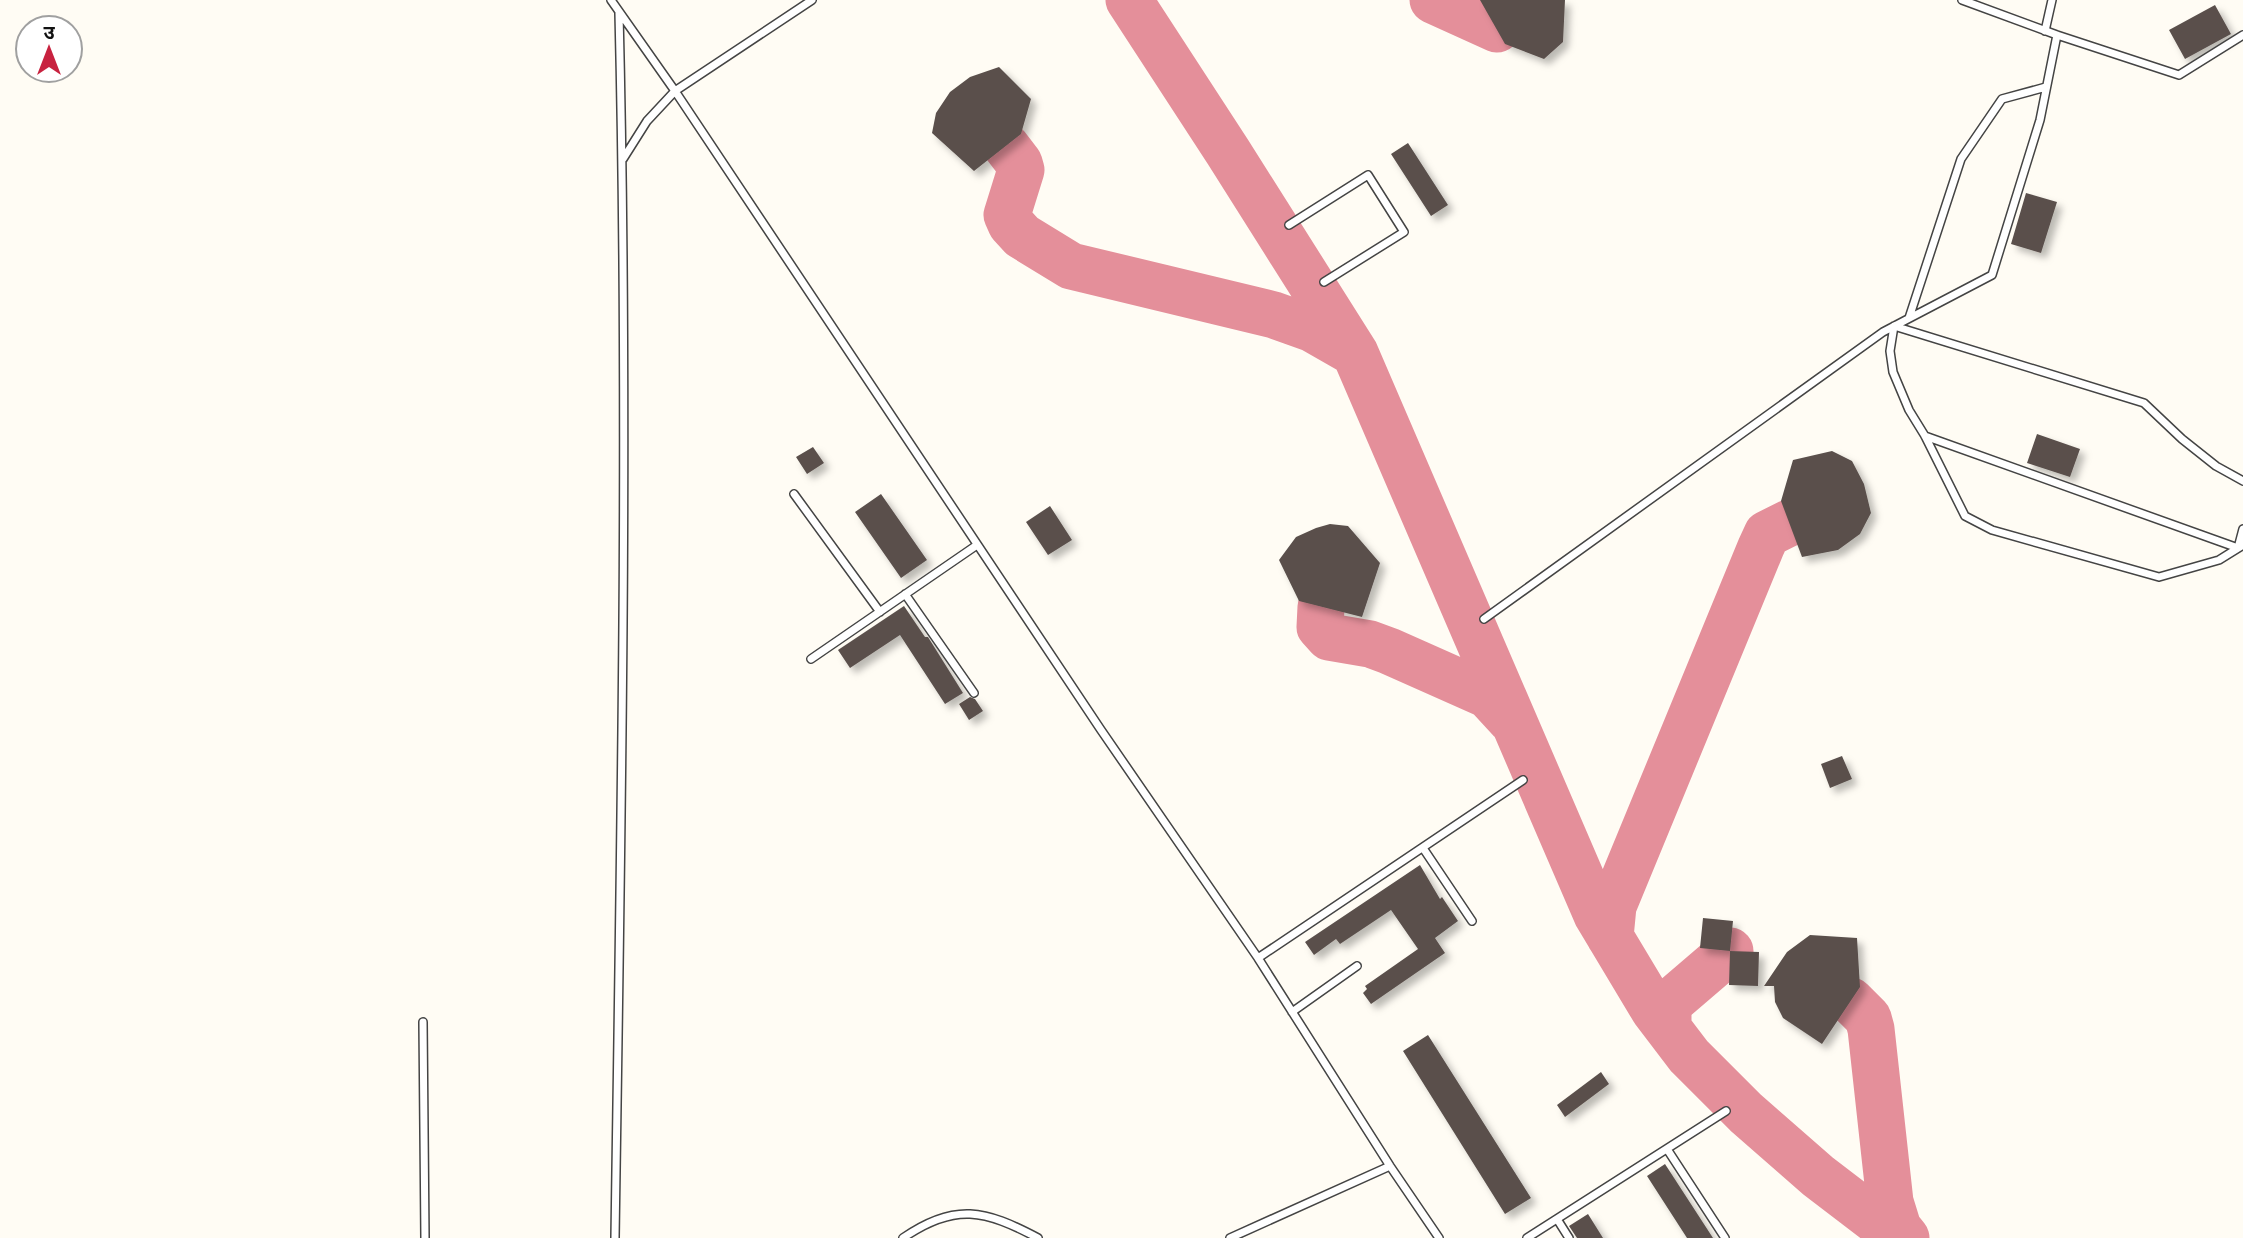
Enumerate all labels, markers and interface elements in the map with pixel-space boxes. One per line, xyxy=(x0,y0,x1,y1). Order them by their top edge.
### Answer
north arrow xyxy=(14,14,84,84)
text: उ xyxy=(43,21,55,44)

